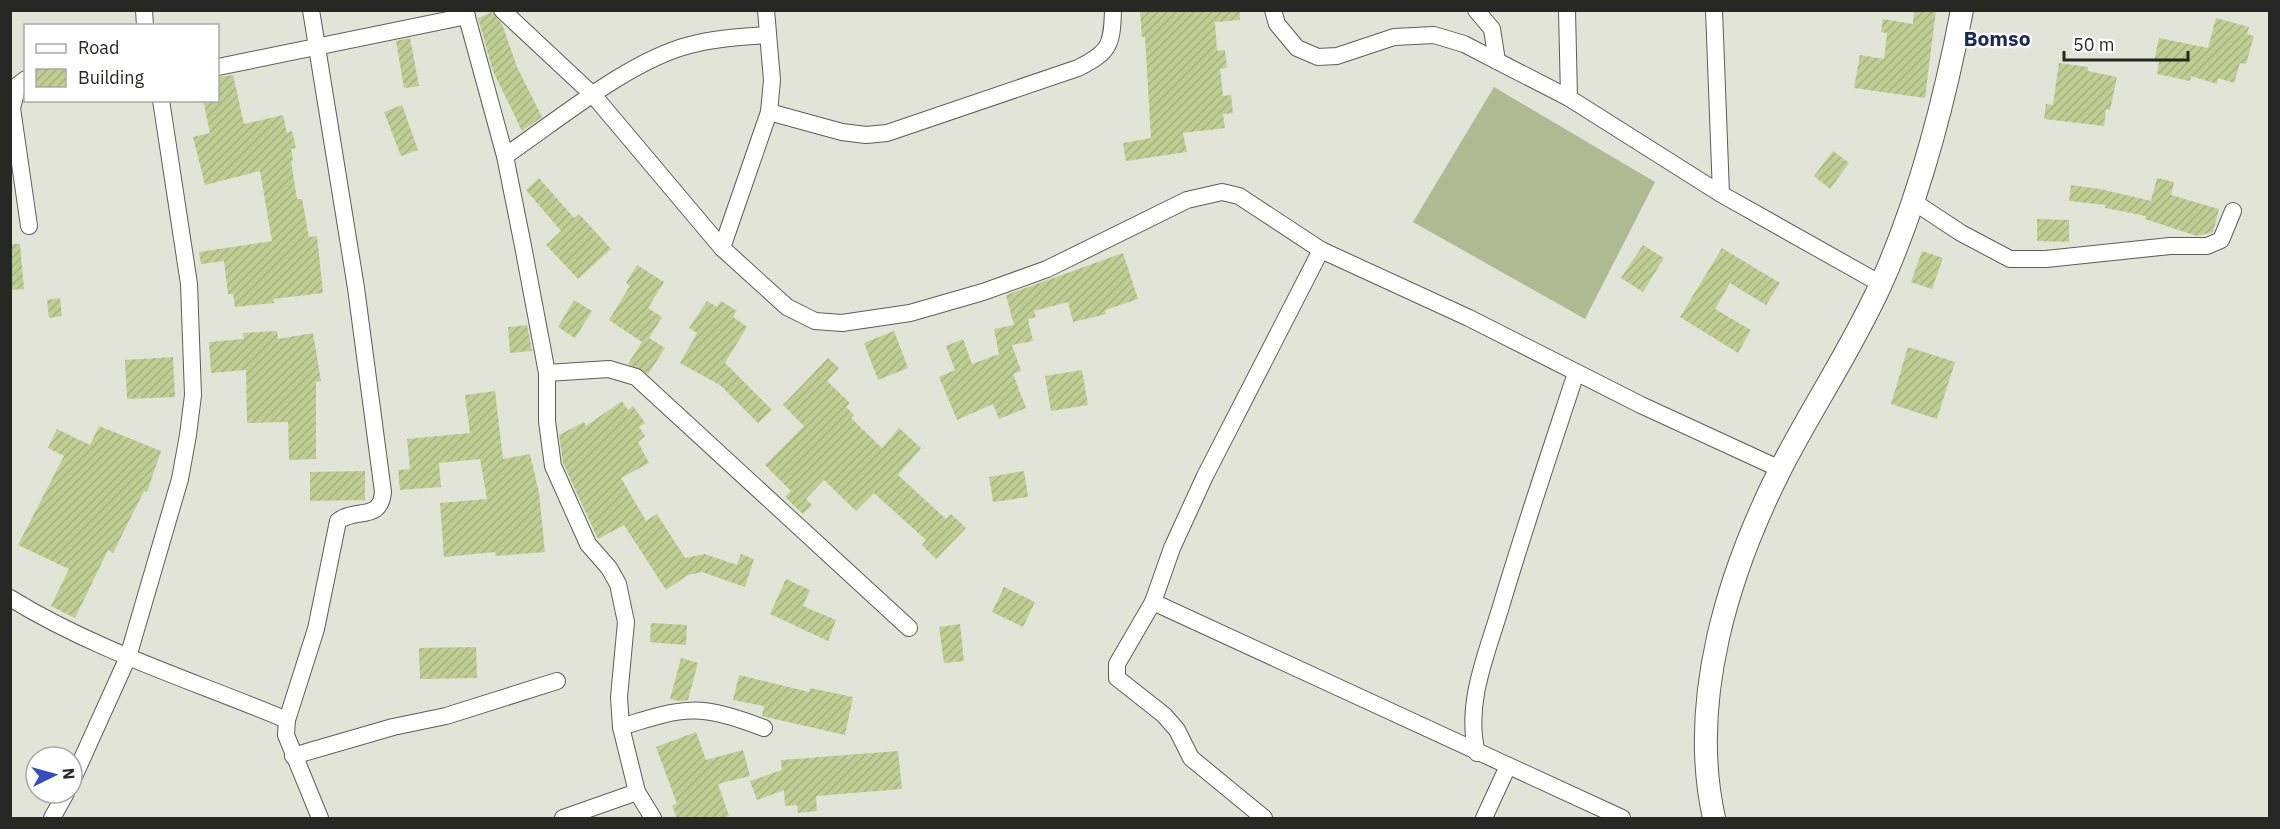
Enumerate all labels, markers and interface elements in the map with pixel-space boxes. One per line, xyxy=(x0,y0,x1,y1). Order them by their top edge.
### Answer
legend xyxy=(24,24,219,102)
district label: Bomso xyxy=(1963,24,2031,52)
scale bar xyxy=(2064,24,2188,62)
text: 50 m xyxy=(2073,33,2115,56)
text: Road xyxy=(78,36,119,59)
text: Building xyxy=(78,66,145,89)
north arrow xyxy=(24,745,84,805)
text: N xyxy=(58,767,79,780)

